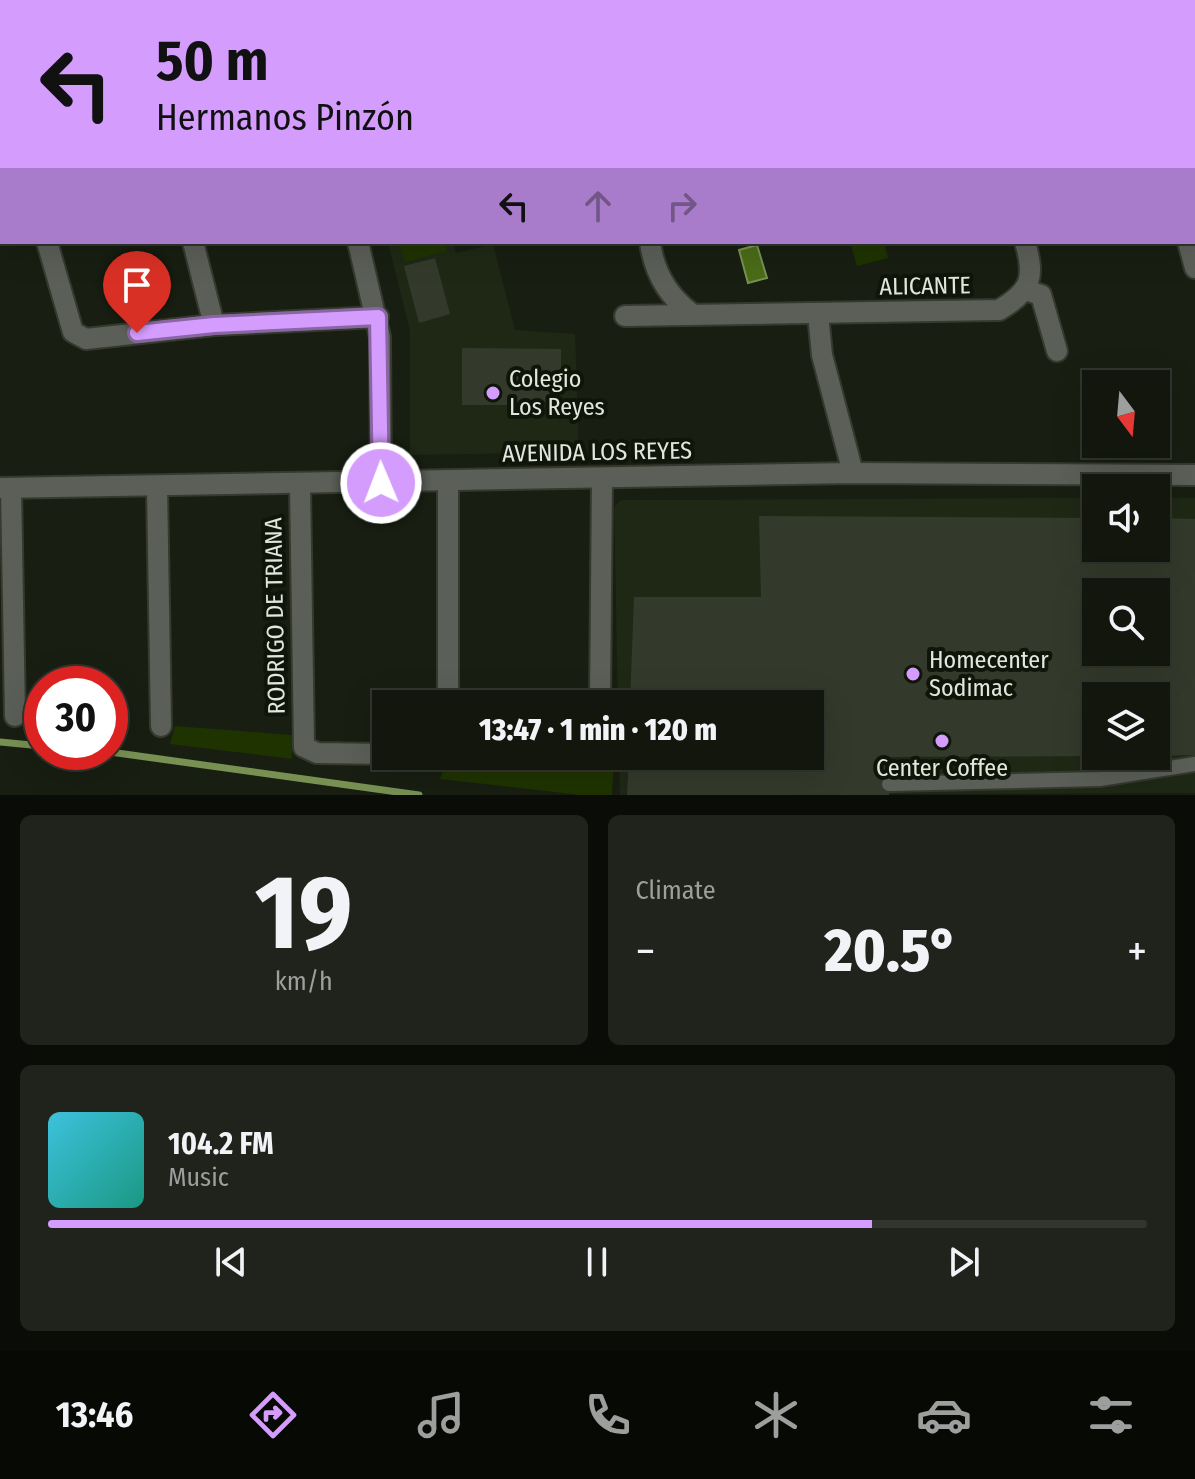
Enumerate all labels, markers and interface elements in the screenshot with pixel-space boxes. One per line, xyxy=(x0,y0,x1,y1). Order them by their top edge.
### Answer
text: 50 m xyxy=(156,28,268,95)
icon: left xyxy=(24,32,128,136)
text: Hermanos Pinzón xyxy=(156,96,414,140)
icon: left xyxy=(492,184,536,228)
icon: ahead xyxy=(576,184,620,228)
icon: right xyxy=(660,184,704,228)
pin xyxy=(103,251,171,333)
icon: arrive xyxy=(115,263,159,307)
street label: ALICANTE xyxy=(879,271,971,301)
place label: Colegio Los Reyes xyxy=(509,365,605,421)
north arrow xyxy=(1082,370,1170,458)
map controls xyxy=(1082,370,1170,770)
marker: Colegio Los Reyes xyxy=(484,384,502,402)
street label: AVENIDA LOS REYES xyxy=(502,436,692,468)
position arrow xyxy=(339,441,423,525)
button: sound xyxy=(1082,474,1170,562)
street label: RODRIGO DE TRIANA xyxy=(259,517,291,715)
button: search xyxy=(1082,578,1170,666)
place label: Homecenter Sodimac xyxy=(929,646,1049,702)
marker: Homecenter Sodimac xyxy=(904,665,922,683)
speed limit sign: 30 xyxy=(24,666,128,770)
button: layers xyxy=(1082,682,1170,770)
text: 13:47 · 1 min · 120 m xyxy=(479,712,717,748)
marker: Center Coffee xyxy=(933,732,951,750)
place label: Center Coffee xyxy=(876,754,1008,782)
text: 19 xyxy=(255,851,353,976)
text: Climate xyxy=(636,875,716,906)
text: 20.5° xyxy=(824,915,958,987)
text: − xyxy=(636,925,655,978)
text: + xyxy=(1127,925,1147,978)
text: km/h xyxy=(275,966,333,997)
text: 104.2 FM xyxy=(168,1126,274,1162)
text: Music xyxy=(168,1162,229,1193)
icon: previous xyxy=(209,1240,253,1284)
icon: pause xyxy=(575,1240,619,1284)
icon: next xyxy=(942,1240,986,1284)
icon: directions xyxy=(245,1387,301,1443)
icon: music xyxy=(413,1387,469,1443)
icon: phone xyxy=(580,1387,636,1443)
icon: climate xyxy=(748,1387,804,1443)
icon: car xyxy=(916,1387,972,1443)
icon: filters xyxy=(1083,1387,1139,1443)
text: 13:46 xyxy=(56,1393,133,1437)

